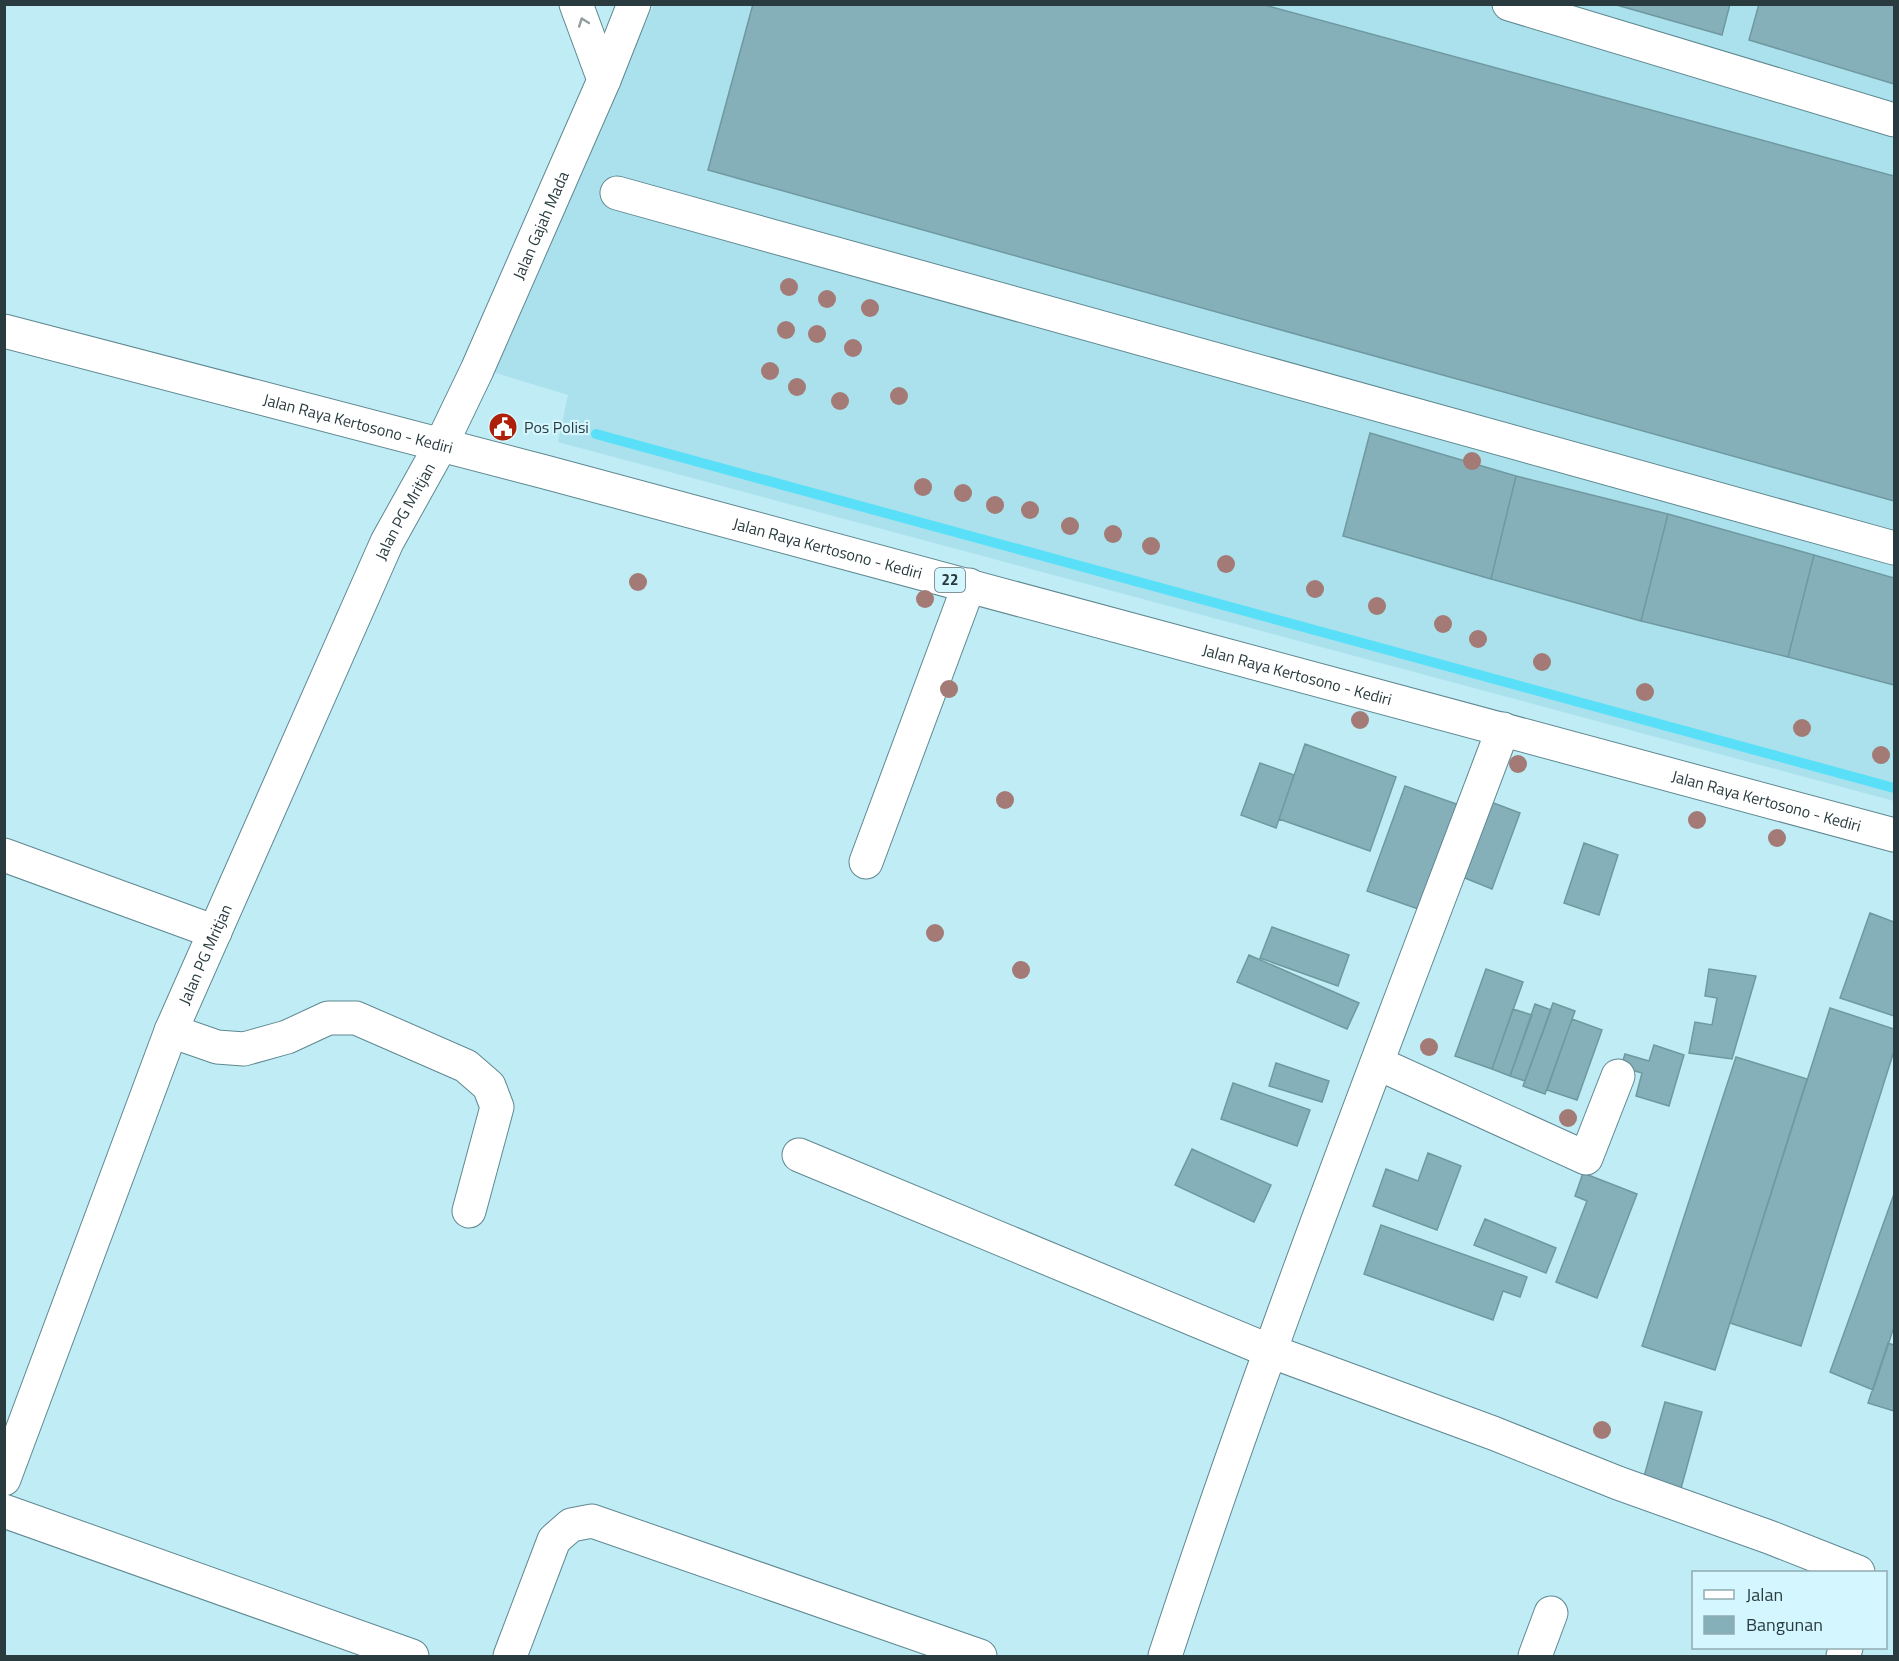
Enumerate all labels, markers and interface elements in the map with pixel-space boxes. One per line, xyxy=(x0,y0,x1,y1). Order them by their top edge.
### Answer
one-way arrow xyxy=(577,18,590,28)
street label: Jalan Gajah Mada xyxy=(506,167,575,283)
street label: Jalan Raya Kertosono - Kediri xyxy=(261,387,456,460)
public building icon: Pos Polisi xyxy=(487,411,519,443)
place label: Pos Polisi xyxy=(524,415,589,439)
street label: Jalan PG Mritjan xyxy=(369,458,441,564)
street label: Jalan Raya Kertosono - Kediri xyxy=(731,511,925,585)
road number: 22 xyxy=(935,568,965,592)
street label: Jalan Raya Kertosono - Kediri xyxy=(1200,637,1394,711)
street label: Jalan Raya Kertosono - Kediri xyxy=(1669,764,1864,838)
street label: Jalan PG Mritjan xyxy=(172,900,238,1008)
legend xyxy=(1692,1571,1887,1649)
text: Jalan xyxy=(1746,1581,1783,1608)
text: Bangunan xyxy=(1746,1611,1823,1638)

